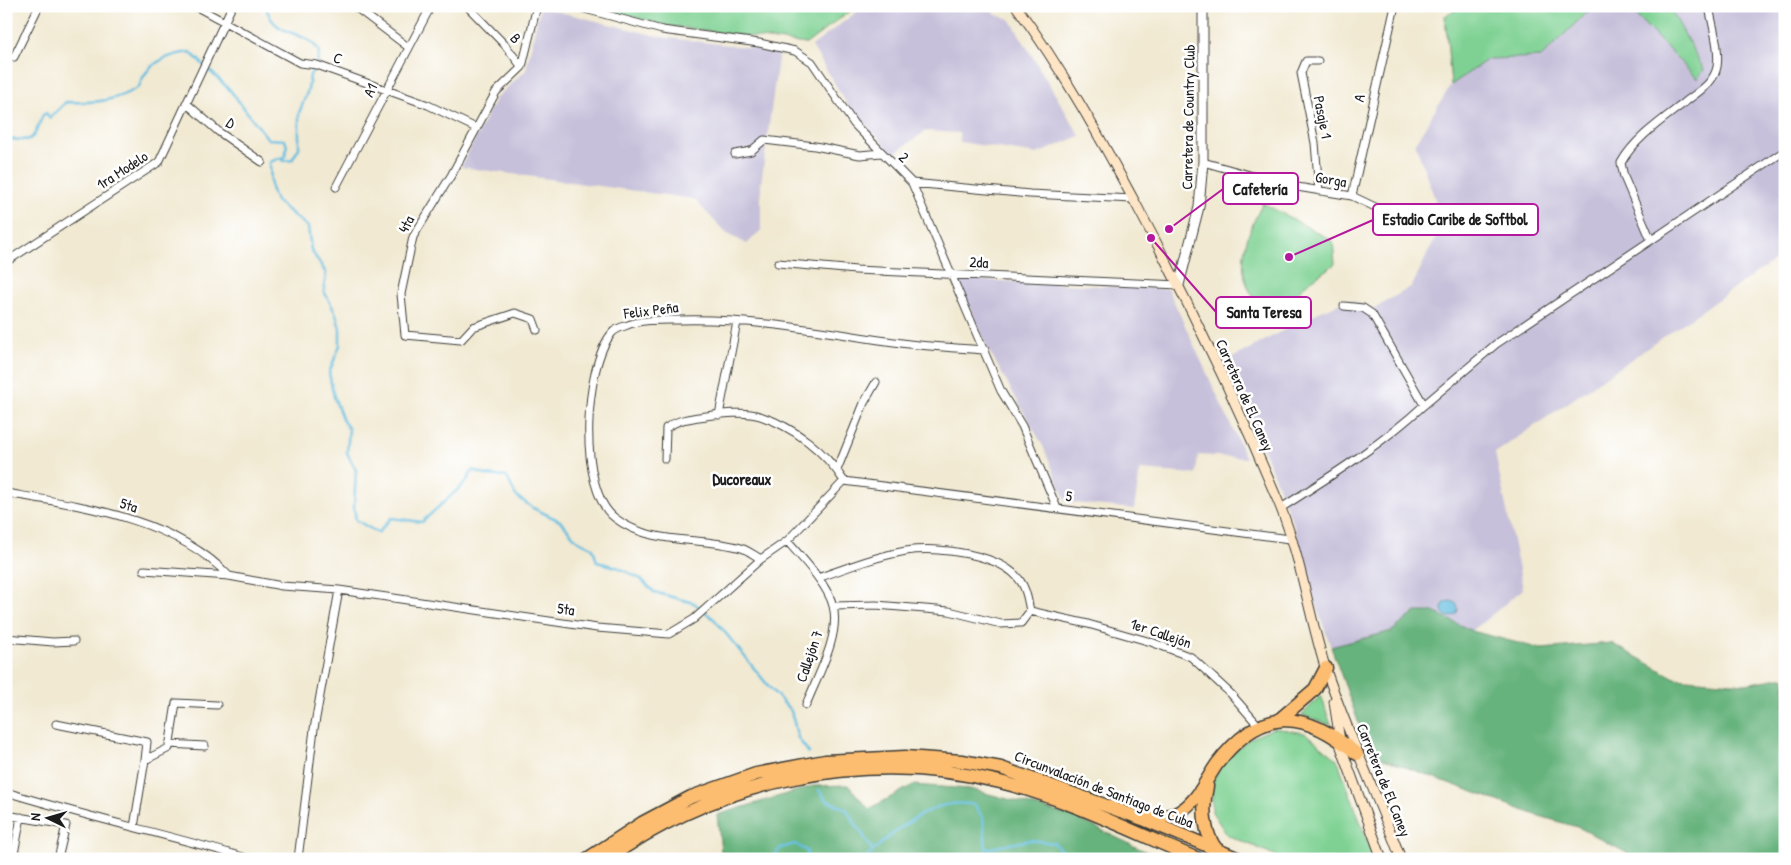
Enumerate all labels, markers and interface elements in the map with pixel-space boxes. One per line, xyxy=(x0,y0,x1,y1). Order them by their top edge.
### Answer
street label: B xyxy=(506,28,526,48)
street label: Carretera de Country Club xyxy=(1176,44,1200,190)
street label: C xyxy=(331,47,345,69)
street label: A1 xyxy=(358,80,382,100)
street label: A xyxy=(1348,91,1370,104)
street label: Pasaje 1 xyxy=(1309,94,1337,140)
street label: D xyxy=(222,112,241,134)
street label: 1ra Modelo xyxy=(92,146,152,194)
street label: 2 xyxy=(894,147,914,167)
street label: Gorga xyxy=(1314,166,1348,192)
callout: Cafetería xyxy=(1223,173,1298,204)
text: Cafetería xyxy=(1232,178,1288,200)
callout: Estadio Caribe de Softbol xyxy=(1373,204,1538,235)
text: Estadio Caribe de Softbol xyxy=(1382,208,1528,230)
street label: 4ta xyxy=(393,212,419,236)
street label: 2da xyxy=(969,251,989,273)
street label: Felix Peña xyxy=(621,296,680,324)
callout: Santa Teresa xyxy=(1216,297,1311,328)
text: Santa Teresa xyxy=(1226,301,1302,323)
street label: Carretera de El Caney xyxy=(1211,336,1279,454)
district label: Ducoreaux xyxy=(712,468,772,490)
street label: 5 xyxy=(1064,485,1075,507)
street label: 5ta xyxy=(117,492,141,518)
street label: 5ta xyxy=(556,597,576,621)
street label: 1er Callejón xyxy=(1128,613,1195,653)
street label: Callejón 7 xyxy=(790,627,828,685)
street label: Carretera de El Caney xyxy=(1352,720,1416,840)
street label: Circunvalación de Santiago de Cuba xyxy=(1011,745,1197,833)
north arrow xyxy=(22,792,72,842)
text: N xyxy=(25,812,44,821)

